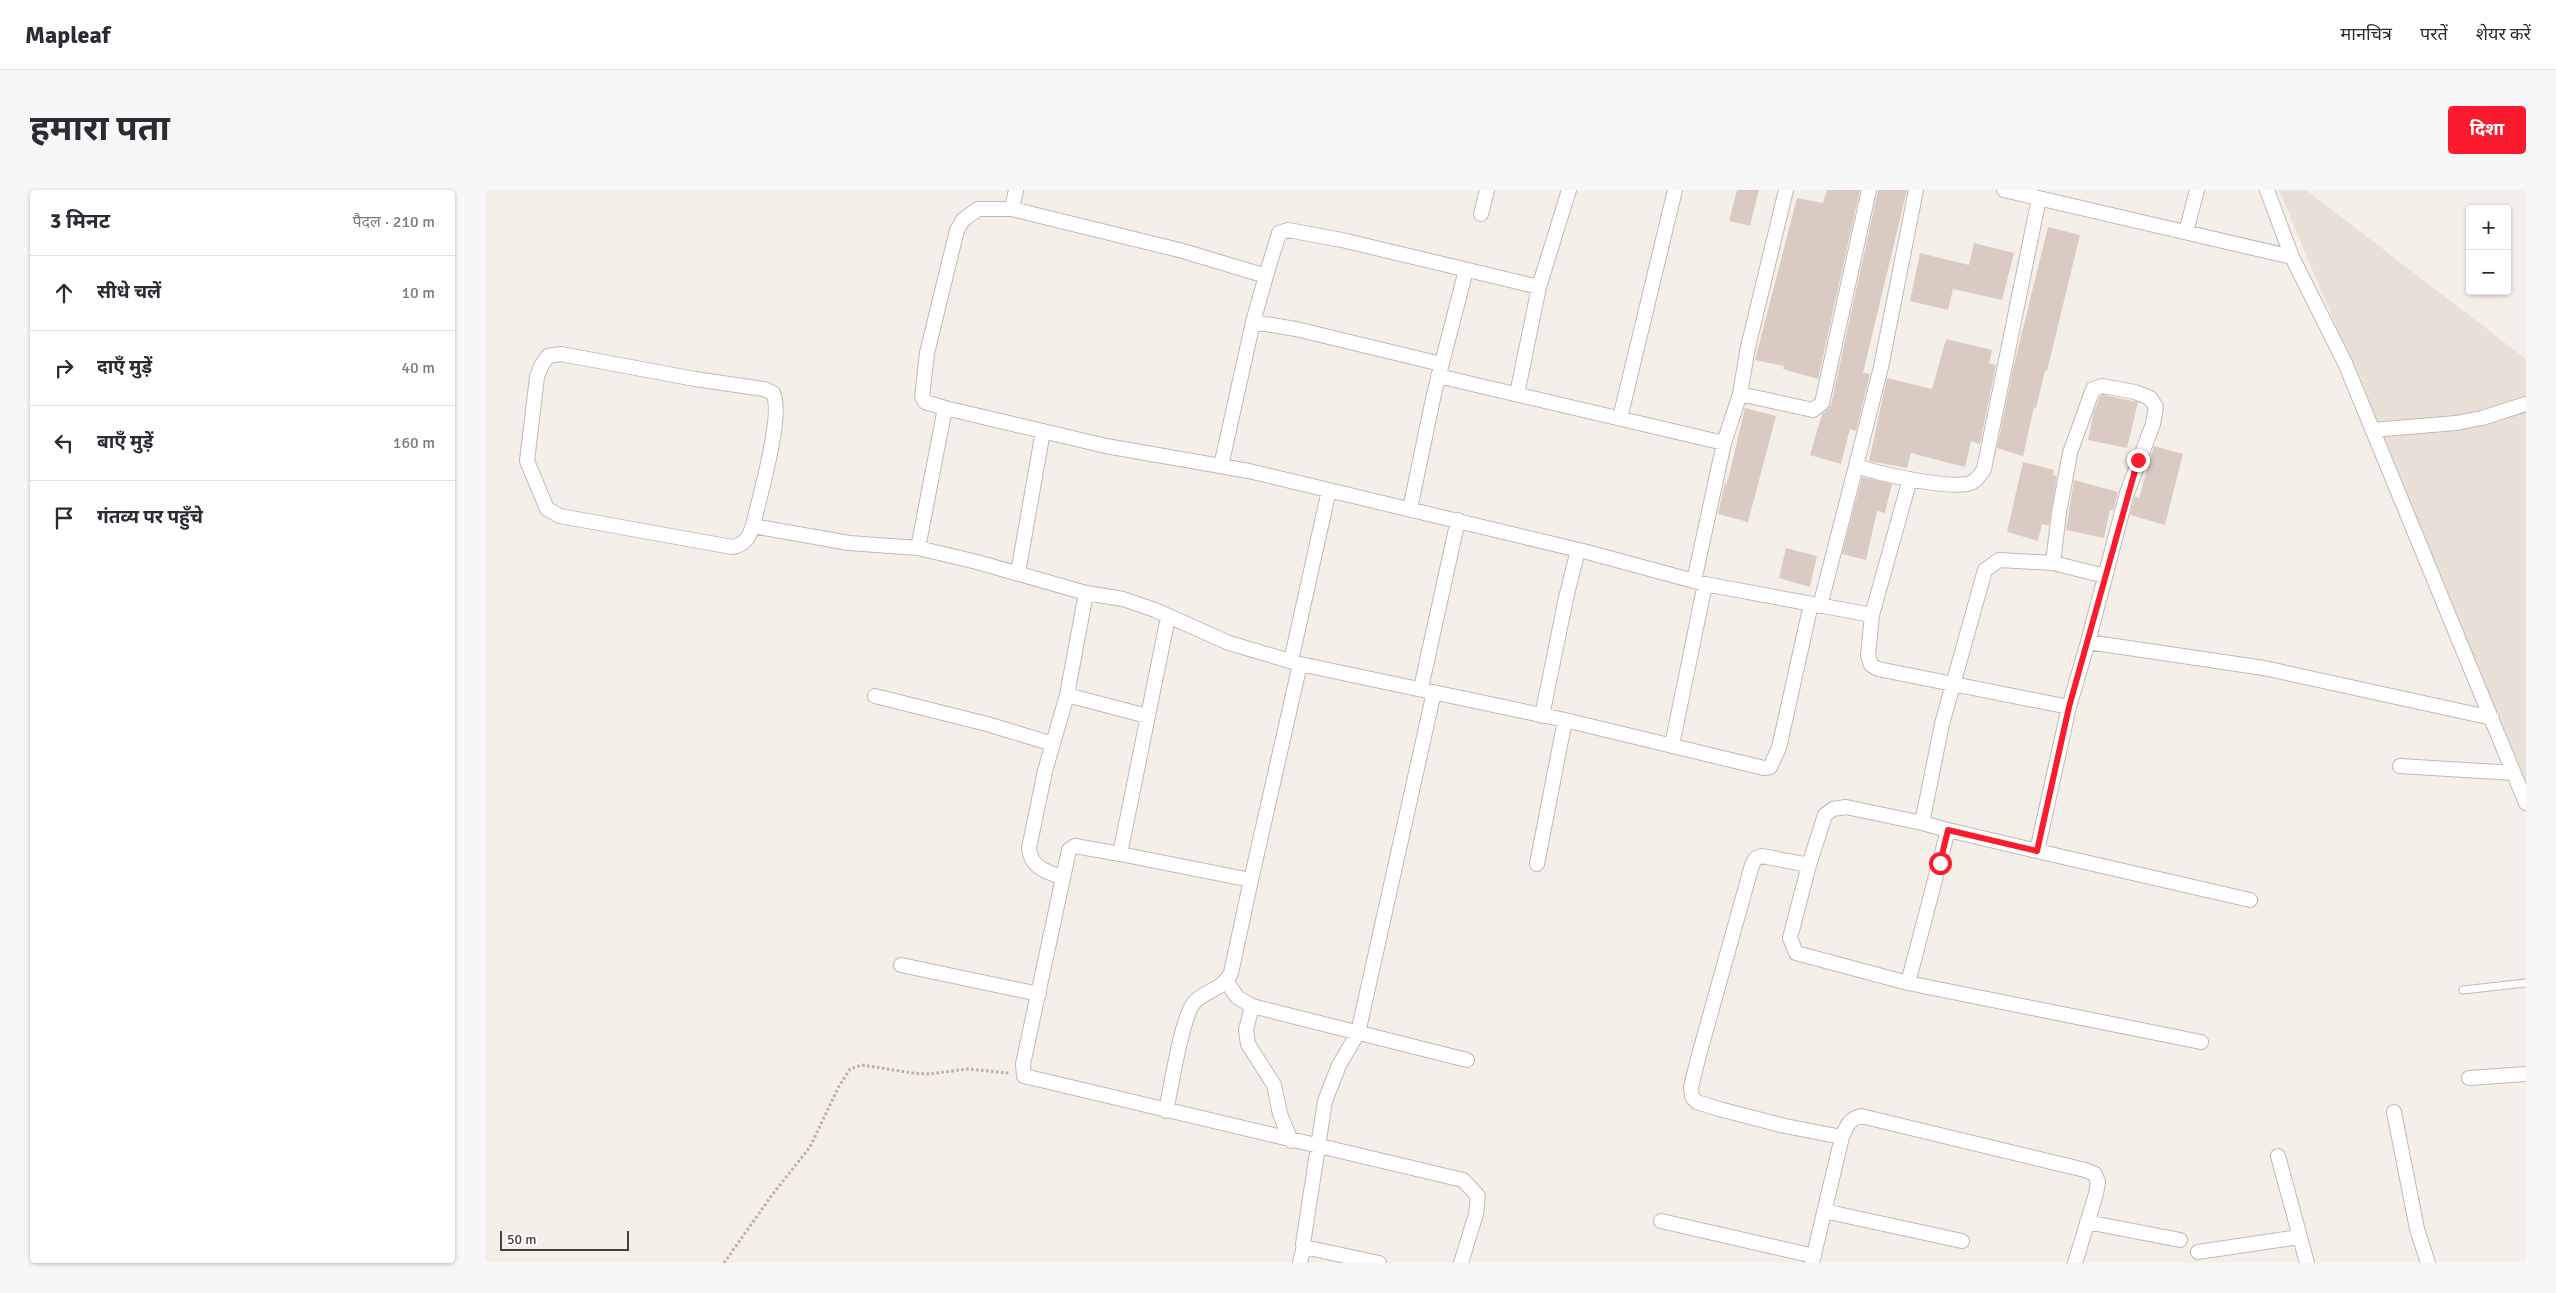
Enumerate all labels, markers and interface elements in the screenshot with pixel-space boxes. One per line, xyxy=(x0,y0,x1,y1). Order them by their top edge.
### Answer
text: Mapleaf xyxy=(25,20,110,50)
text: मानचित्र xyxy=(2340,23,2392,45)
text: परतें xyxy=(2420,23,2448,45)
text: शेयर करें xyxy=(2476,23,2531,45)
button: दिशा xyxy=(2448,106,2526,154)
text: हमारा पता xyxy=(30,107,170,150)
map controls xyxy=(2466,205,2511,295)
button: + xyxy=(2466,205,2511,250)
text: 3 मिनट xyxy=(50,208,110,234)
text: पैदल · 210 m xyxy=(352,212,435,232)
button: − xyxy=(2466,250,2511,295)
icon: ahead xyxy=(50,279,78,307)
text: सीधे चलें xyxy=(97,280,161,304)
text: 10 m xyxy=(401,283,435,303)
icon: right xyxy=(50,354,78,382)
text: दाएँ मुड़ें xyxy=(97,355,152,379)
text: 40 m xyxy=(401,358,435,378)
icon: left xyxy=(50,429,78,457)
text: बाएँ मुड़ें xyxy=(97,430,153,454)
text: 160 m xyxy=(393,433,435,453)
route end xyxy=(2127,449,2150,472)
icon: arrive xyxy=(50,504,78,532)
text: गंतव्य पर पहुँचे xyxy=(97,505,203,529)
route start xyxy=(1929,852,1952,875)
scale bar xyxy=(500,1228,629,1251)
text: 50 m xyxy=(507,1231,536,1248)

